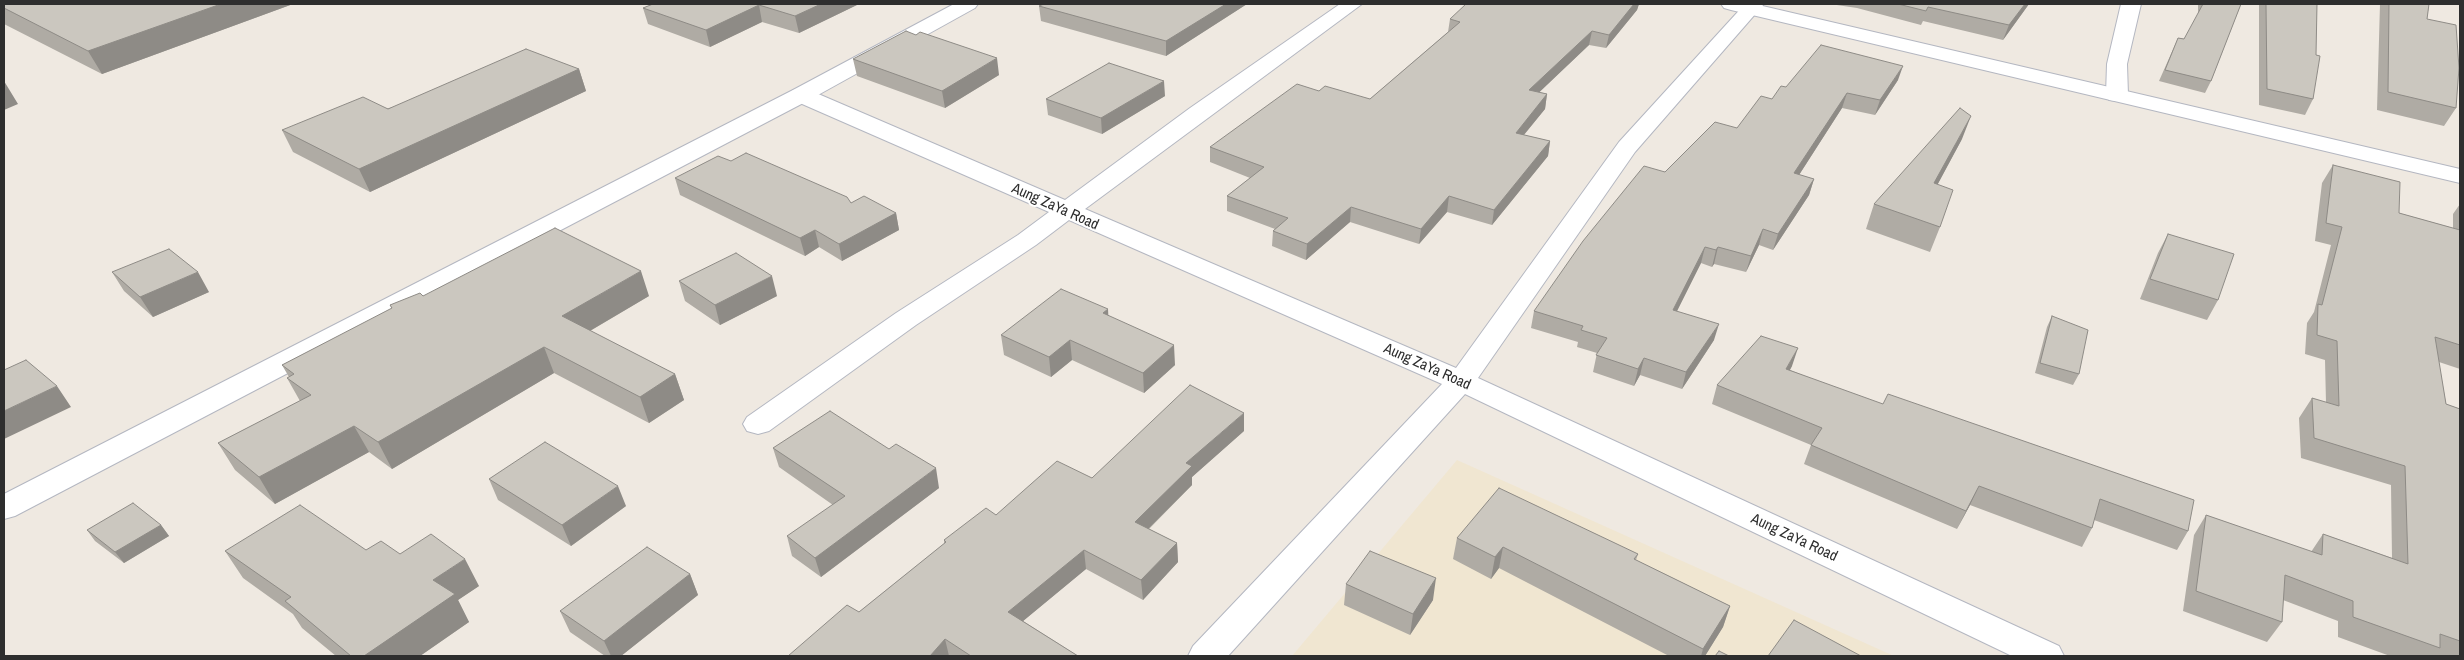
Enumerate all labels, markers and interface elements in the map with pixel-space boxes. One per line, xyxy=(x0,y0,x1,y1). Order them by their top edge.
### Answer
street label: Aung ZaYa Road xyxy=(1009,180,1101,234)
street label: Aung ZaYa Road xyxy=(1381,340,1473,394)
street label: Aung ZaYa Road xyxy=(1748,510,1840,566)

